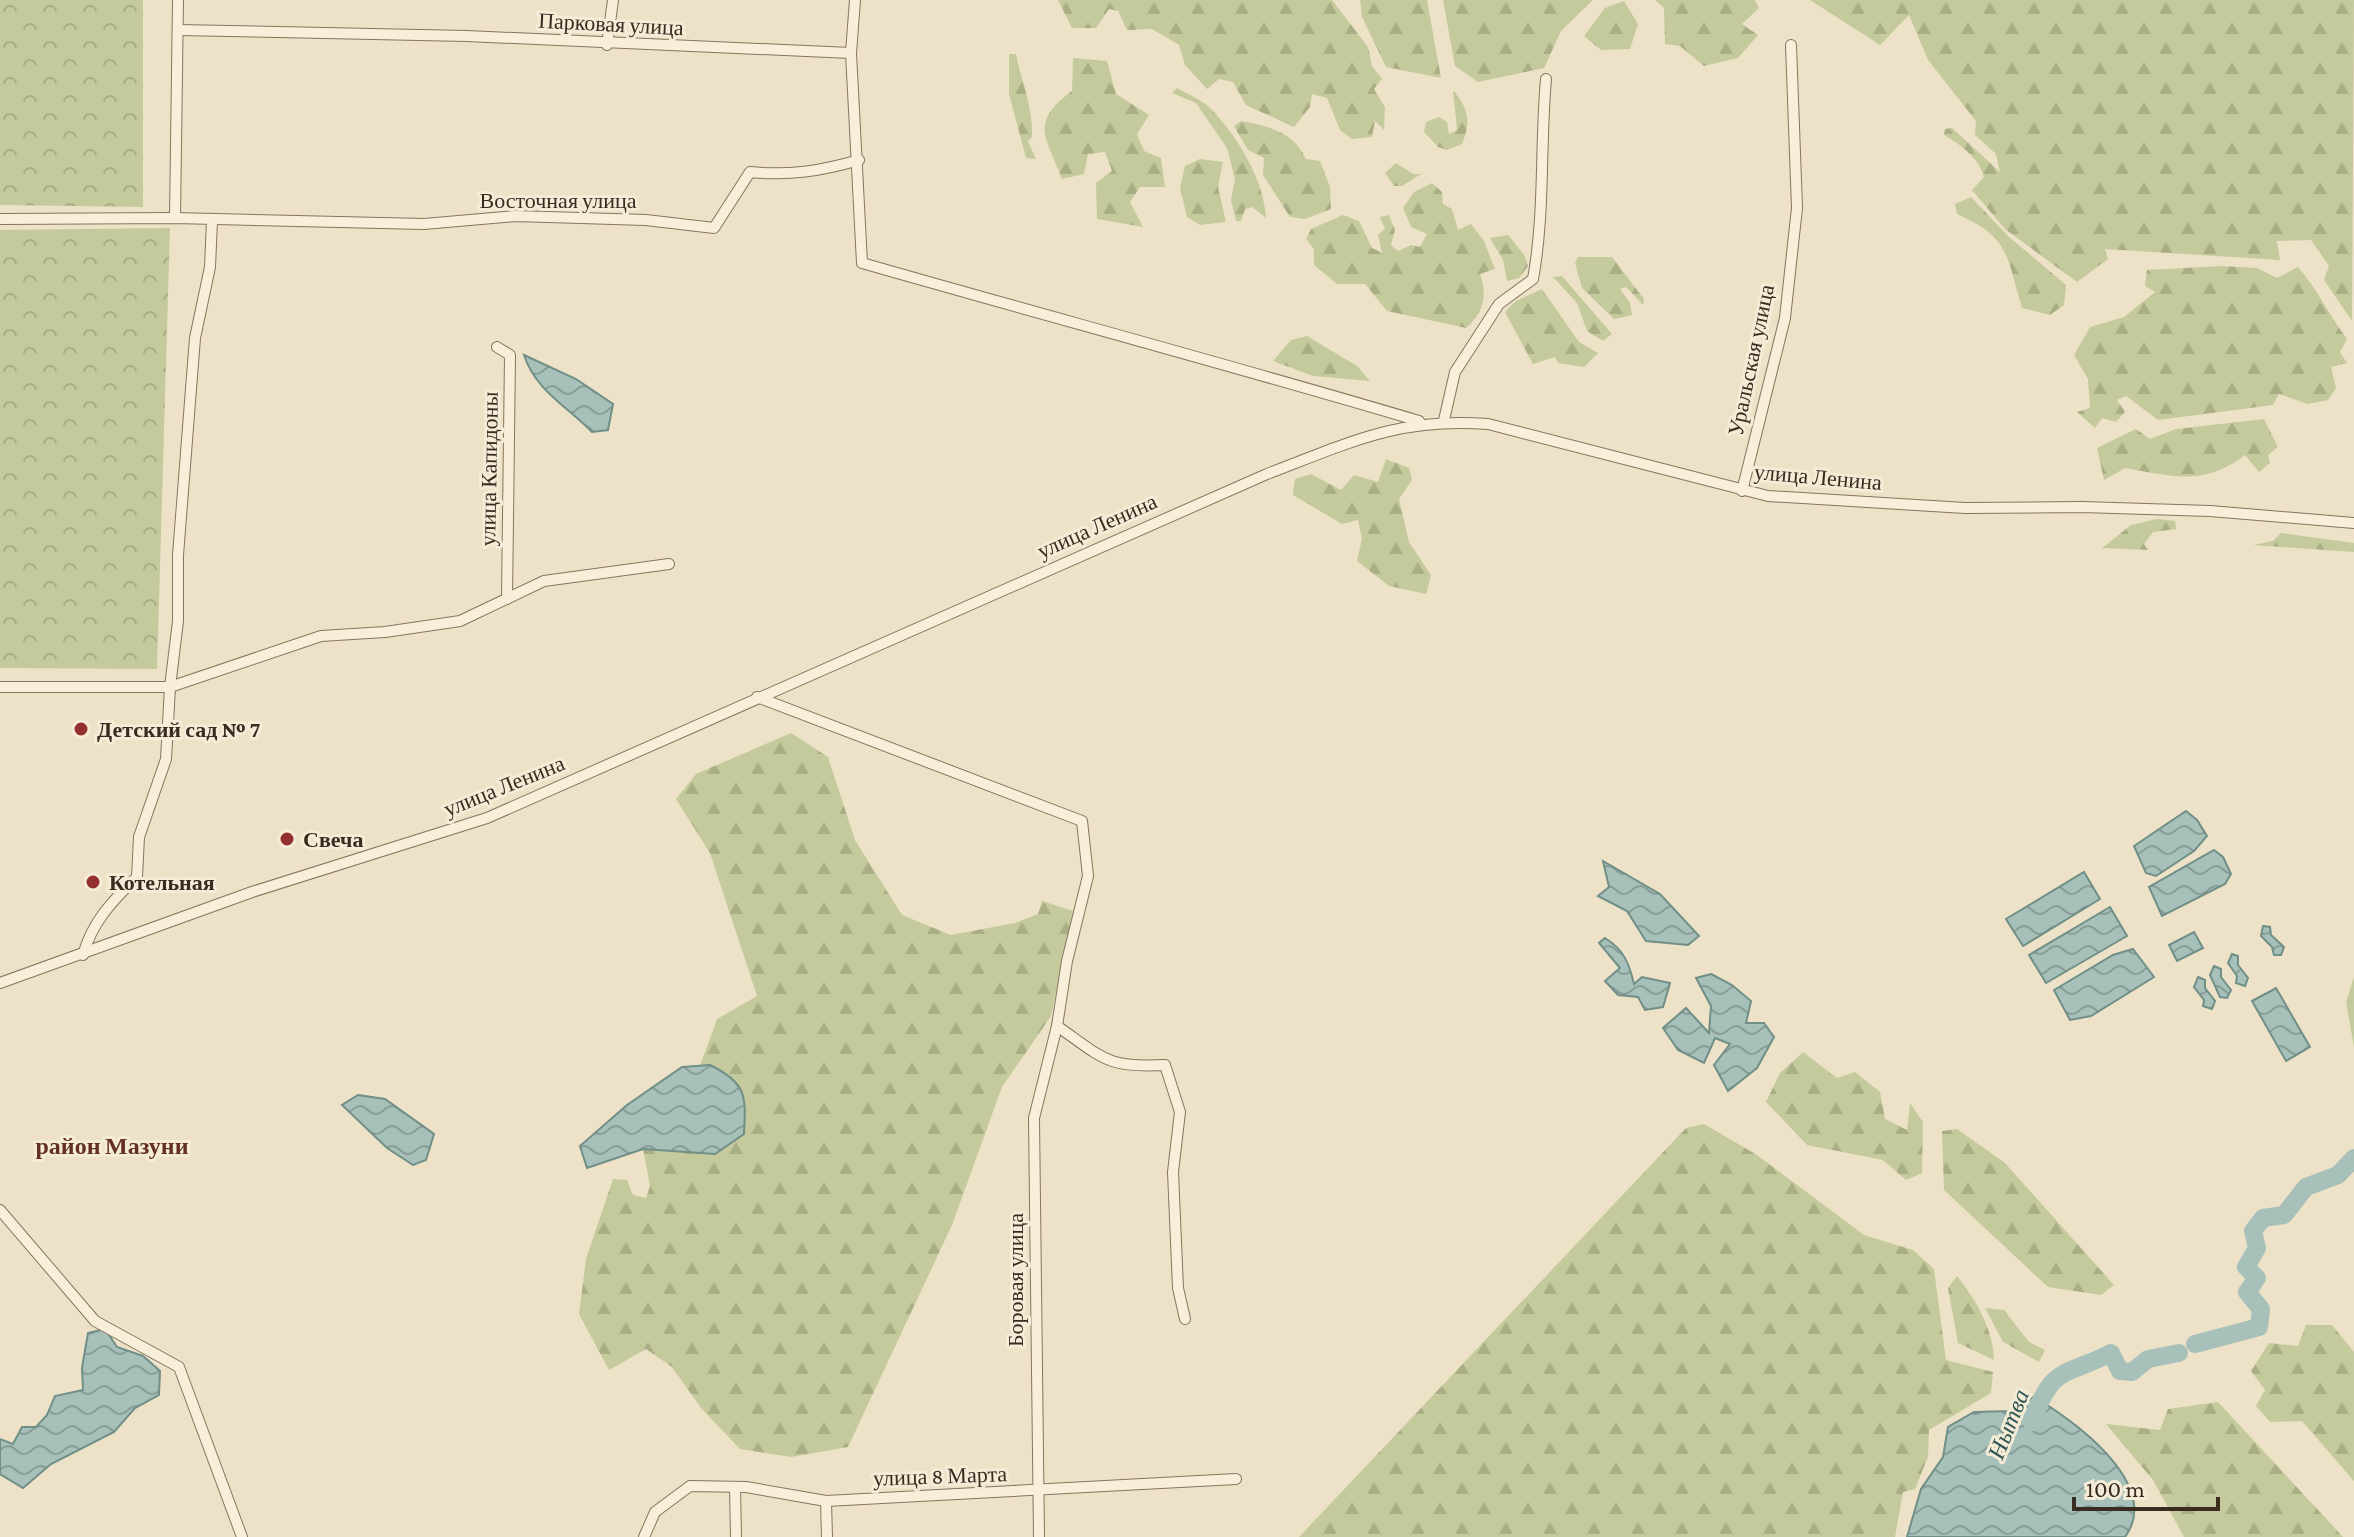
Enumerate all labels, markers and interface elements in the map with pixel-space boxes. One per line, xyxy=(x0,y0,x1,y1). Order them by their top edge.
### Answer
street label: Парковая улица xyxy=(538,8,685,40)
street label: Восточная улица xyxy=(480,188,637,213)
street label: Уральская улица xyxy=(1723,282,1779,438)
street label: улица Капидоны xyxy=(475,391,503,547)
street label: улица Ленина xyxy=(1753,459,1883,495)
street label: улица Ленина xyxy=(1033,488,1161,563)
place label: Детский сад № 7 xyxy=(97,717,260,742)
marker: Детский сад № 7 xyxy=(72,720,90,738)
street label: улица Ленина xyxy=(440,750,568,822)
place label: Свеча xyxy=(303,827,363,852)
marker: Свеча xyxy=(278,830,296,848)
place label: Котельная xyxy=(109,870,215,895)
marker: Котельная xyxy=(84,873,102,891)
district label: район Мазуни xyxy=(35,1132,189,1159)
street label: Боровая улица xyxy=(1003,1213,1028,1347)
water label: Нытва xyxy=(1981,1385,2034,1464)
street label: улица 8 Марта xyxy=(873,1461,1008,1491)
scale bar xyxy=(2074,1461,2218,1511)
text: 100 m xyxy=(2086,1475,2145,1502)

